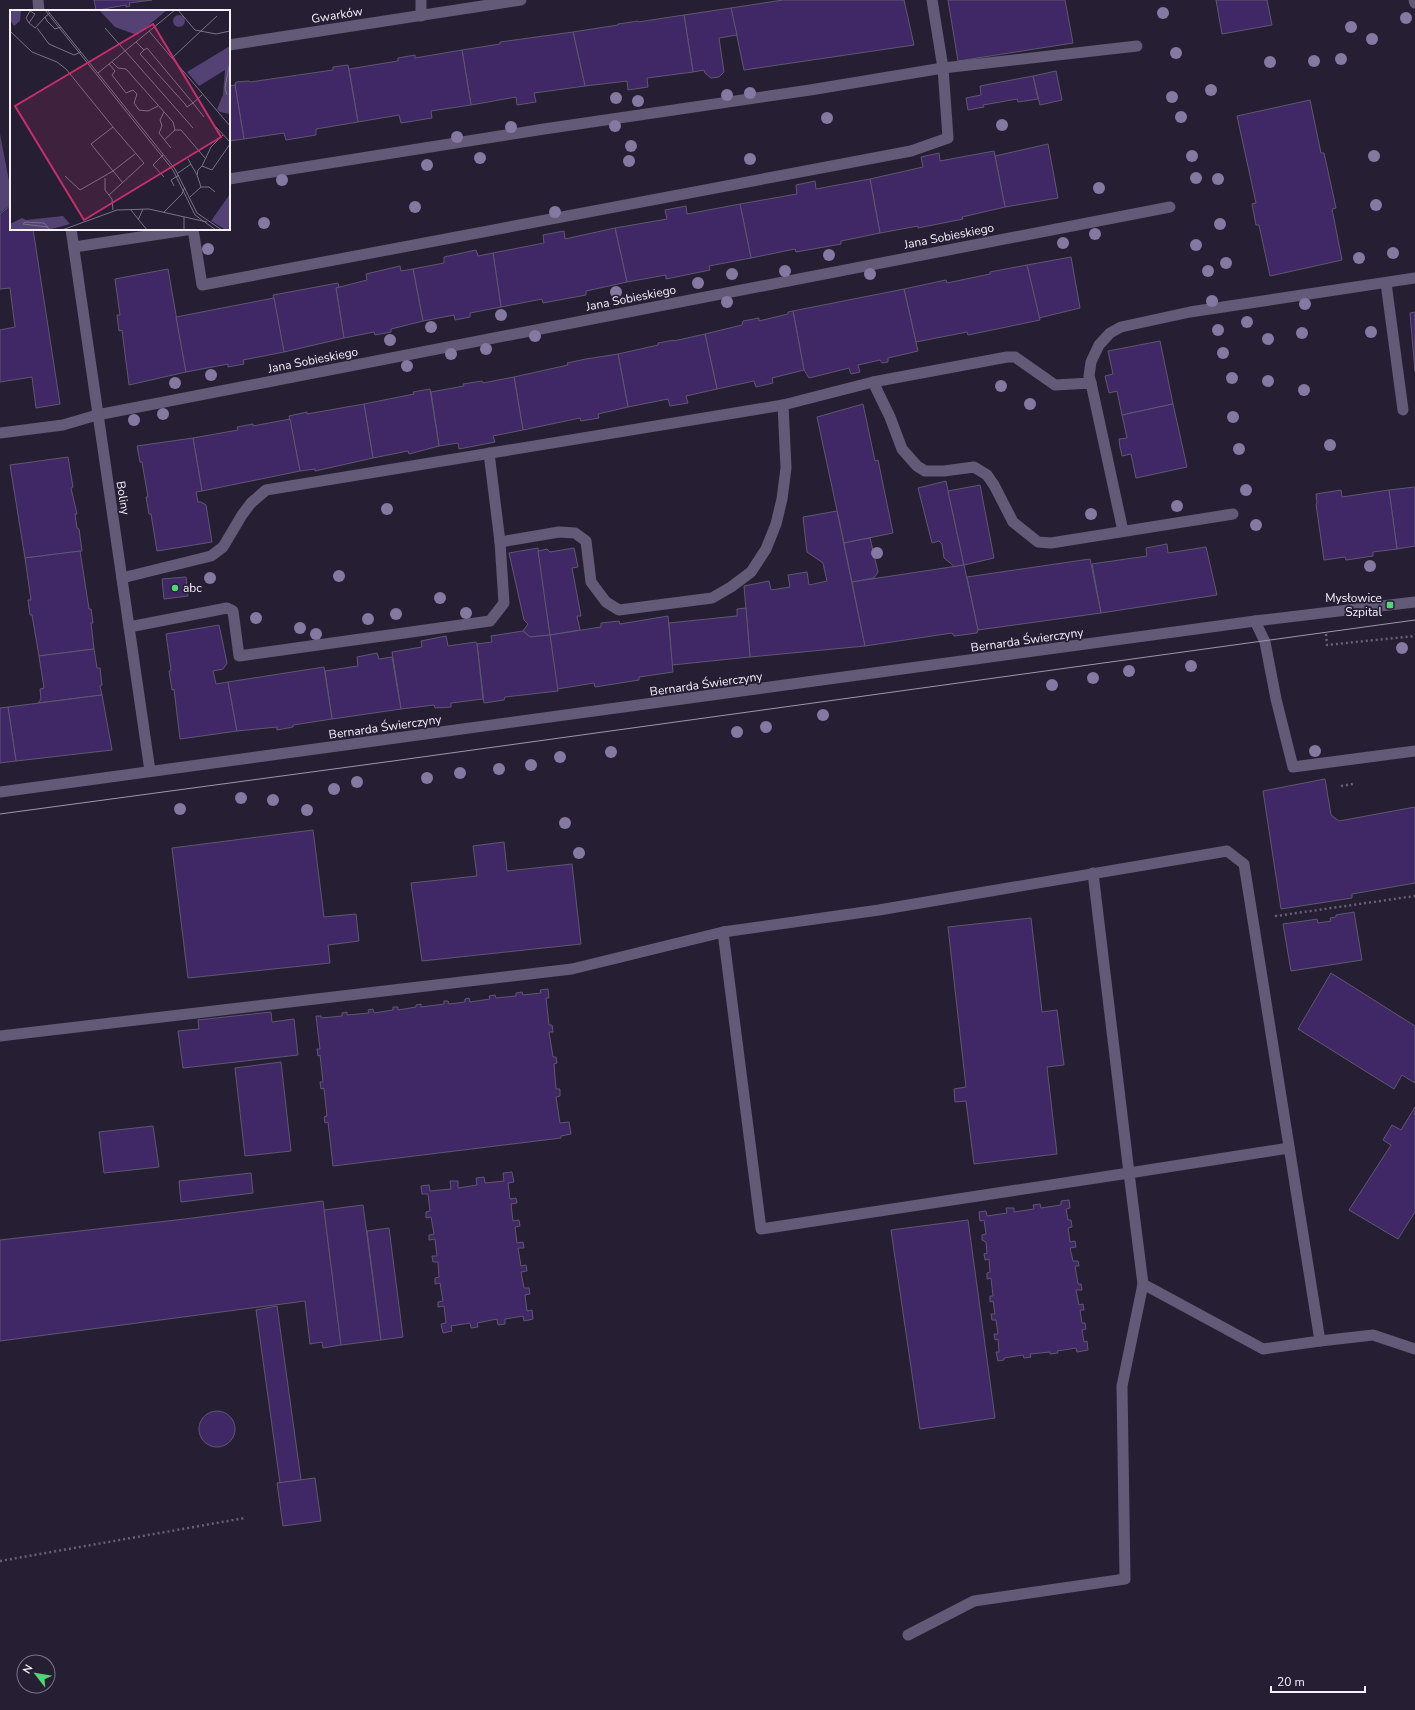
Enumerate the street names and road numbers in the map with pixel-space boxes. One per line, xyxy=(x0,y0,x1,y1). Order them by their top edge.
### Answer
street label: Gwarków xyxy=(310,3,364,27)
street label: Jana Sobieskiego xyxy=(902,219,996,253)
street label: Jana Sobieskiego xyxy=(584,281,678,315)
street label: Jana Sobieskiego xyxy=(266,343,360,377)
street label: Boliny xyxy=(112,480,134,517)
street label: Bernarda Świerczyny xyxy=(970,624,1085,656)
street label: Bernarda Świerczyny xyxy=(649,668,764,700)
street label: Bernarda Świerczyny xyxy=(328,711,443,743)

